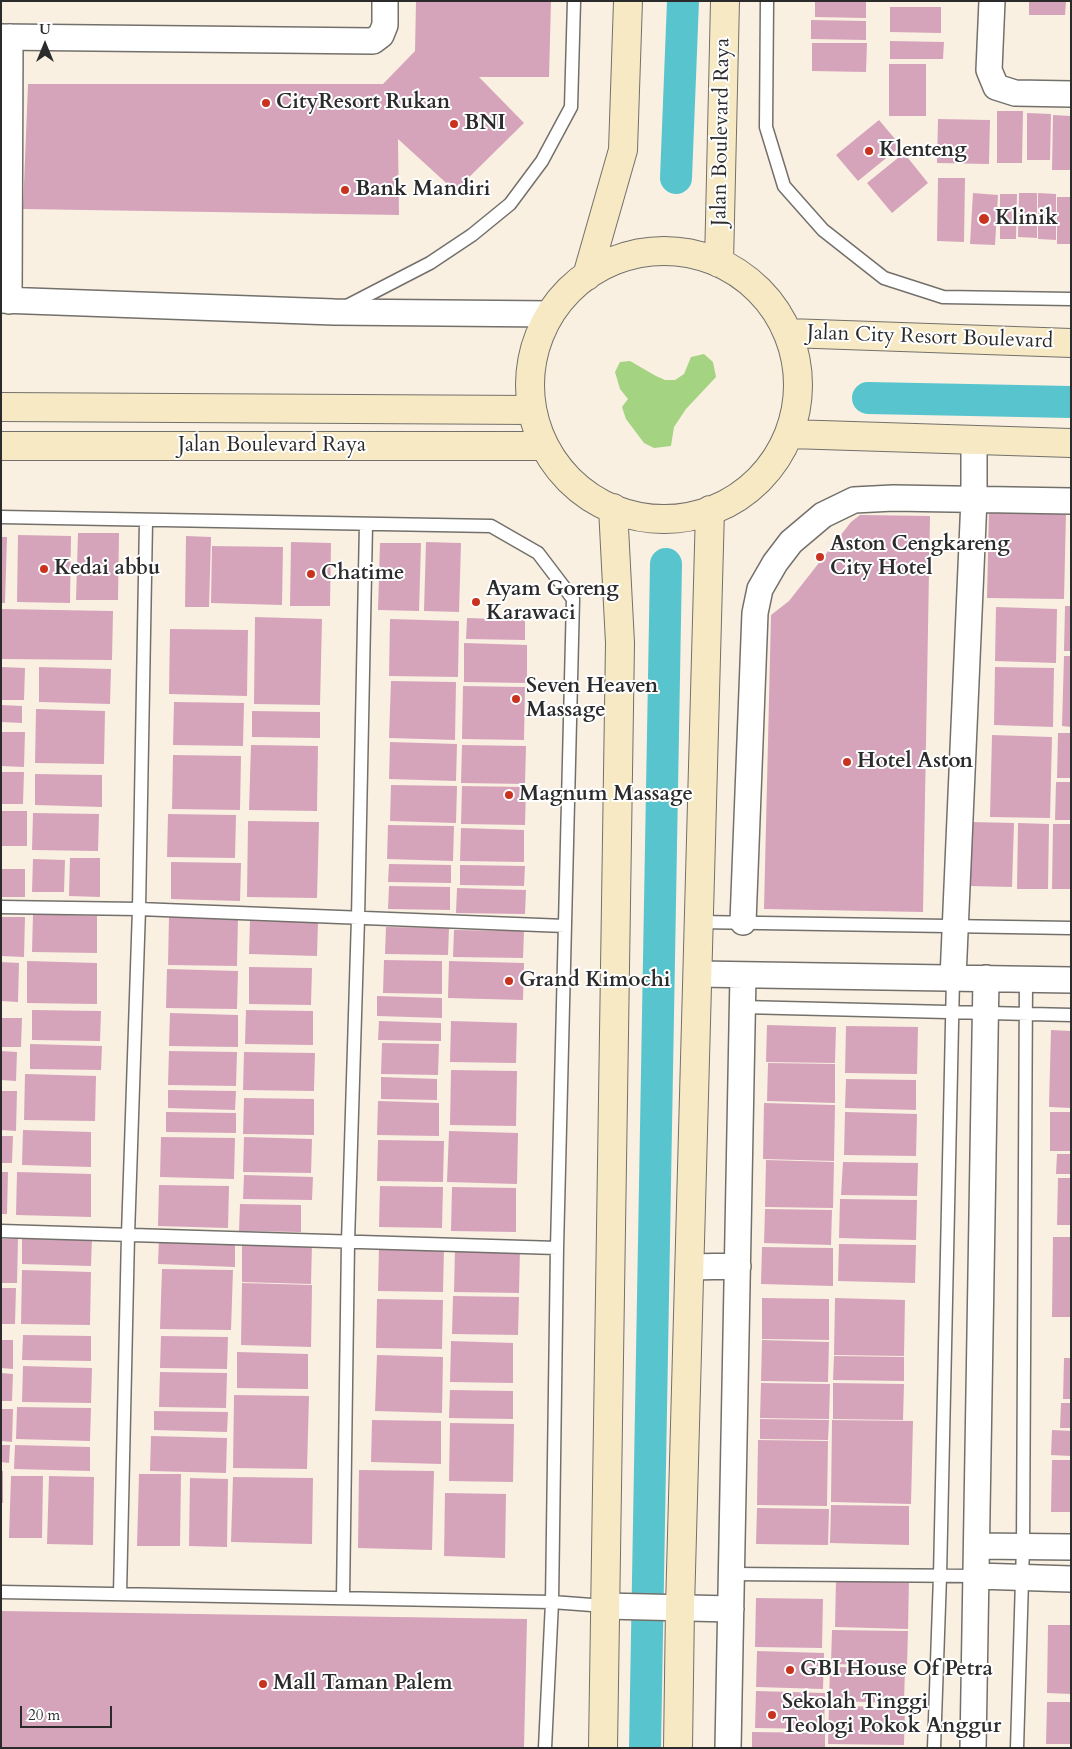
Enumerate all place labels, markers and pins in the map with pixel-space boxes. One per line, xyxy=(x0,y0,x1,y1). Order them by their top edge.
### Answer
place label: CityResort Rukan xyxy=(276,90,450,116)
marker: CityResort Rukan xyxy=(260,97,272,109)
place label: BNI xyxy=(464,111,506,137)
marker: BNI xyxy=(448,118,460,130)
place label: Klenteng xyxy=(879,138,967,164)
marker: Klenteng xyxy=(863,145,875,157)
place label: Bank Mandiri xyxy=(355,177,490,203)
marker: Bank Mandiri xyxy=(339,184,351,196)
place label: Klinik xyxy=(995,206,1058,232)
marker: Klinik xyxy=(977,212,991,226)
place label: Aston Cengkareng City Hotel xyxy=(830,532,1010,582)
marker: Aston Cengkareng City Hotel xyxy=(814,551,826,563)
place label: Kedai abbu xyxy=(54,556,160,582)
place label: Chatime xyxy=(321,561,404,587)
marker: Kedai abbu xyxy=(38,563,50,575)
marker: Chatime xyxy=(305,568,317,580)
place label: Ayam Goreng Karawaci xyxy=(486,577,619,627)
marker: Ayam Goreng Karawaci xyxy=(470,596,482,608)
place label: Seven Heaven Massage xyxy=(526,674,658,724)
marker: Seven Heaven Massage xyxy=(510,693,522,705)
place label: Hotel Aston xyxy=(857,749,973,775)
marker: Hotel Aston xyxy=(841,756,853,768)
place label: Magnum Massage xyxy=(519,782,693,808)
marker: Magnum Massage xyxy=(503,789,515,801)
place label: Grand Kimochi xyxy=(519,968,670,994)
marker: Grand Kimochi xyxy=(503,975,515,987)
place label: GBI House Of Petra xyxy=(800,1657,993,1683)
marker: GBI House Of Petra xyxy=(784,1664,796,1676)
place label: Mall Taman Palem xyxy=(273,1671,453,1697)
marker: Mall Taman Palem xyxy=(257,1678,269,1690)
place label: Sekolah Tinggi Teologi Pokok Anggur xyxy=(782,1690,1001,1740)
marker: Sekolah Tinggi Teologi Pokok Anggur xyxy=(766,1709,778,1721)

